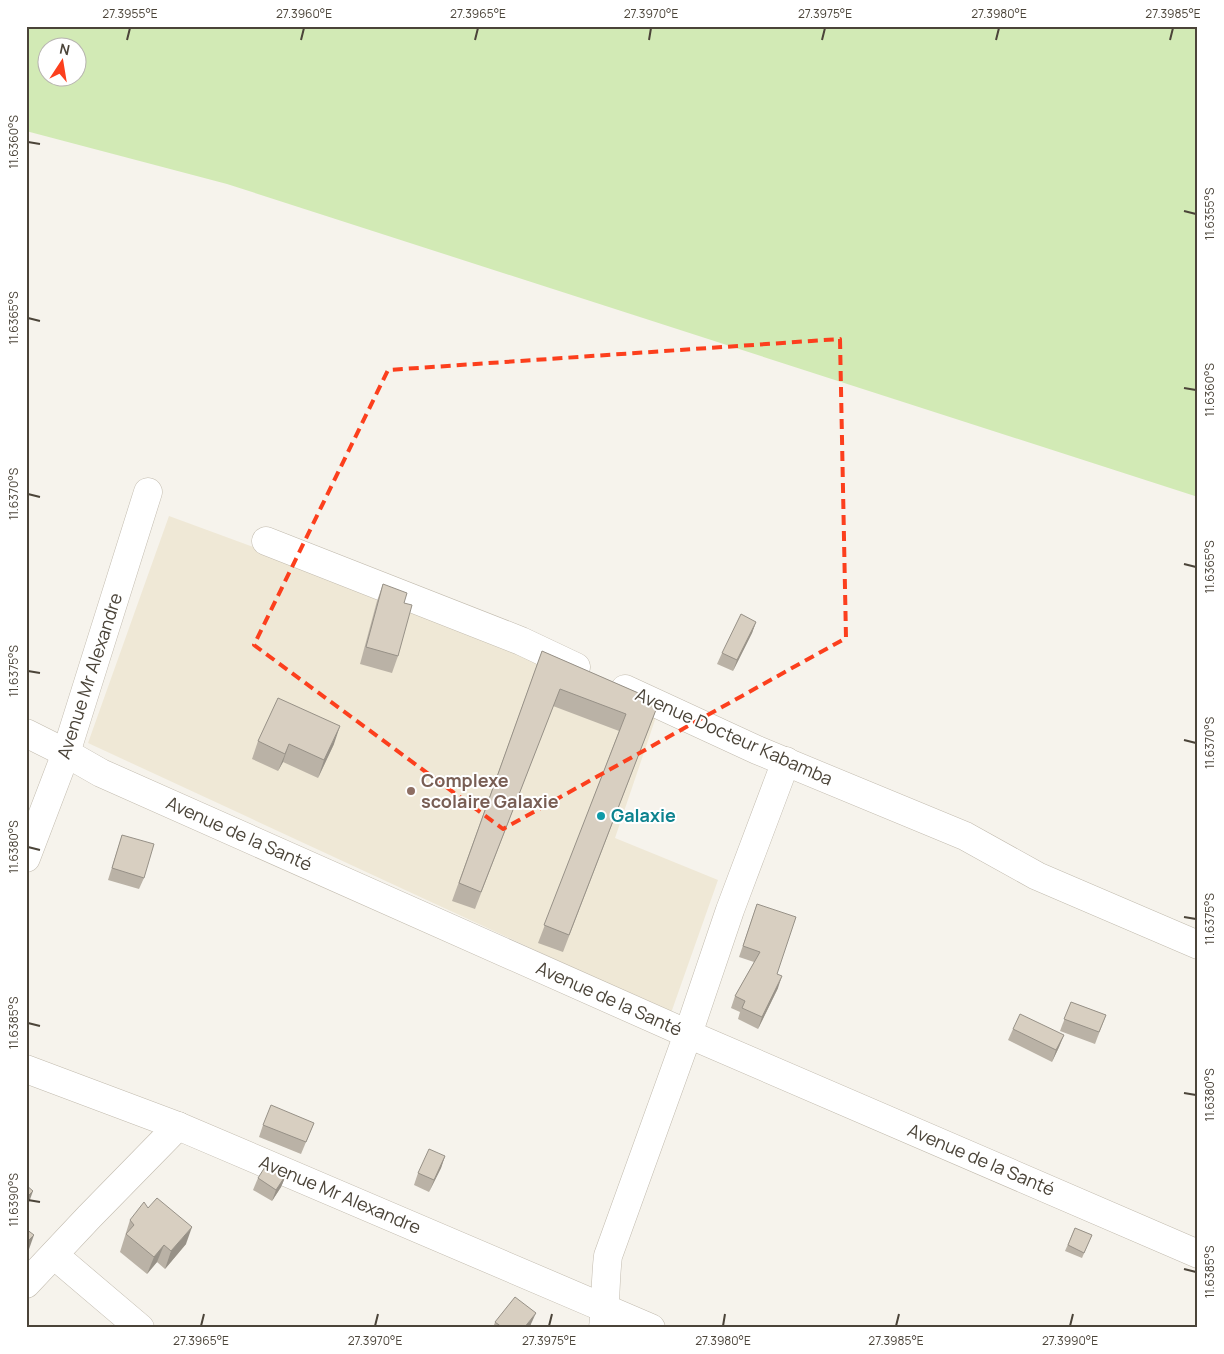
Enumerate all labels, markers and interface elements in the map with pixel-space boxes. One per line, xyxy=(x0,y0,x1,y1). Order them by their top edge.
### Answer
text: 27.3955°E xyxy=(102,5,158,22)
text: 27.3960°E xyxy=(276,5,332,22)
text: 27.3965°E xyxy=(450,5,506,22)
text: 27.3970°E xyxy=(624,5,678,22)
text: 27.3975°E xyxy=(798,5,852,22)
text: 27.3980°E xyxy=(971,5,1027,22)
text: 27.3985°E xyxy=(1145,5,1201,22)
north arrow xyxy=(38,38,88,88)
text: N xyxy=(58,38,72,59)
text: 11.6360°S xyxy=(5,115,22,169)
text: 11.6355°S xyxy=(1201,188,1218,240)
text: 11.6365°S xyxy=(5,291,22,345)
text: 11.6360°S xyxy=(1201,363,1218,417)
text: 11.6370°S xyxy=(5,468,22,520)
text: 11.6365°S xyxy=(1201,540,1218,594)
street label: Avenue Mr Alexandre xyxy=(51,589,127,762)
text: 11.6375°S xyxy=(5,645,22,697)
street label: Avenue Docteur Kabamba xyxy=(632,682,837,790)
text: 11.6370°S xyxy=(1201,717,1218,769)
place label: Complexe scolaire Galaxie xyxy=(421,768,559,813)
marker: Complexe scolaire Galaxie xyxy=(405,785,417,797)
street label: Avenue de la Santé xyxy=(163,790,316,876)
place label: Galaxie xyxy=(611,803,676,827)
marker: Galaxie xyxy=(595,810,607,822)
text: 11.6380°S xyxy=(5,820,22,874)
text: 11.6375°S xyxy=(1201,893,1218,945)
street label: Avenue de la Santé xyxy=(533,955,686,1041)
text: 11.6385°S xyxy=(5,997,22,1049)
text: 11.6380°S xyxy=(1201,1068,1218,1122)
street label: Avenue de la Santé xyxy=(904,1117,1058,1201)
street label: Avenue Mr Alexandre xyxy=(256,1149,425,1239)
text: 11.6390°S xyxy=(5,1173,22,1227)
text: 11.6385°S xyxy=(1201,1246,1218,1298)
text: 27.3965°E xyxy=(173,1332,229,1349)
text: 27.3970°E xyxy=(348,1332,402,1349)
text: 27.3975°E xyxy=(522,1332,576,1349)
text: 27.3980°E xyxy=(695,1332,751,1349)
text: 27.3985°E xyxy=(868,1332,924,1349)
text: 27.3990°E xyxy=(1042,1332,1098,1349)

